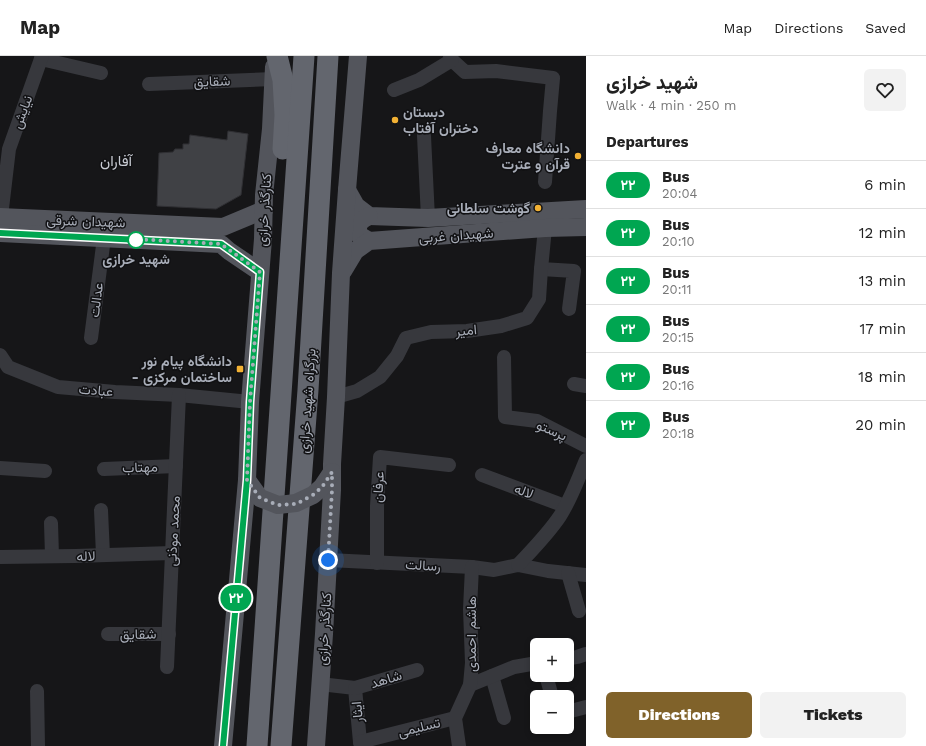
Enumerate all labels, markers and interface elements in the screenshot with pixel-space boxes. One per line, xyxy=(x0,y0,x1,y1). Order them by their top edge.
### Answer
text: Map xyxy=(20,16,60,39)
text: Map xyxy=(724,20,752,36)
text: Directions xyxy=(774,20,843,36)
text: Saved xyxy=(865,20,906,36)
button: heart xyxy=(864,69,906,111)
text: شهید خرازی xyxy=(606,71,698,94)
street label: شقایق xyxy=(193,72,231,91)
street label: نیایش xyxy=(9,93,36,131)
text: Walk · 4 min · 250 m xyxy=(606,98,736,113)
place label: دبستان دختران آفتاب xyxy=(403,104,478,137)
marker: دبستان دختران آفتاب xyxy=(390,115,400,125)
text: Departures xyxy=(606,133,689,151)
place label: دانشگاه معارف قرآن و عترت xyxy=(486,140,570,173)
marker: دانشگاه معارف قرآن و عترت xyxy=(573,151,583,161)
district label: آفاران xyxy=(100,152,134,170)
text: Bus xyxy=(662,168,690,186)
street label: کنارگذر خرازی xyxy=(253,173,276,247)
text: 6 min xyxy=(864,176,906,194)
text: ۲۲ xyxy=(620,177,636,193)
text: 20:04 xyxy=(662,186,698,201)
place label: گوشت سلطانی xyxy=(447,200,530,217)
marker: گوشت سلطانی xyxy=(533,203,543,213)
street label: شهیدان شرقی xyxy=(46,212,126,231)
text: Bus xyxy=(662,216,690,234)
street label: شهیدان غربی xyxy=(418,224,494,247)
text: 12 min xyxy=(859,224,906,242)
text: ۲۲ xyxy=(620,225,636,241)
marker: شهید خرازی xyxy=(127,231,145,249)
text: 20:10 xyxy=(662,234,695,249)
place label: شهید خرازی xyxy=(102,251,170,268)
text: Bus xyxy=(662,264,690,282)
text: 13 min xyxy=(859,272,906,290)
text: ۲۲ xyxy=(620,273,636,289)
street label: عدالت xyxy=(86,282,106,318)
text: 20:11 xyxy=(662,282,692,297)
text: Bus xyxy=(662,312,690,330)
text: 17 min xyxy=(859,320,906,338)
street label: امیر xyxy=(454,321,478,340)
text: ۲۲ xyxy=(620,321,636,337)
text: 20:15 xyxy=(662,330,694,345)
street label: بزرگراه شهید خرازی xyxy=(295,348,320,454)
place label: دانشگاه پیام نور - ساختمان مرکزی xyxy=(132,353,232,386)
text: Bus xyxy=(662,360,690,378)
marker: دانشگاه پیام نور - ساختمان مرکزی xyxy=(235,364,245,374)
text: 18 min xyxy=(858,368,906,386)
text: ۲۲ xyxy=(620,369,636,385)
text: 20:16 xyxy=(662,378,695,393)
street label: عبادت xyxy=(78,381,114,400)
text: Bus xyxy=(662,408,690,426)
street label: پرستو xyxy=(534,416,570,446)
text: 20 min xyxy=(855,416,906,434)
text: ۲۲ xyxy=(620,417,636,433)
text: 20:18 xyxy=(662,426,695,441)
street label: مهتاب xyxy=(122,458,158,477)
street label: عرفان xyxy=(369,471,388,503)
street label: لاله xyxy=(512,480,536,502)
street label: محمد موذنی xyxy=(163,495,184,567)
street label: لاله xyxy=(76,548,96,564)
your location xyxy=(318,550,338,570)
street label: رسالت xyxy=(405,556,441,575)
line badge: ۲۲ xyxy=(218,585,254,611)
text: ۲۲ xyxy=(228,590,244,606)
street label: کنارگذر خرازی xyxy=(313,592,336,666)
street label: هاشم احمدی xyxy=(463,596,480,672)
street label: شقایق xyxy=(119,626,157,643)
map controls xyxy=(530,638,574,734)
button: + xyxy=(530,638,574,682)
street label: شاهد xyxy=(368,667,404,691)
button: − xyxy=(530,690,574,734)
button: Directions xyxy=(606,692,752,738)
button: Tickets xyxy=(760,692,906,738)
street label: ایثار xyxy=(348,701,367,724)
street label: تسلیمی xyxy=(396,714,442,741)

